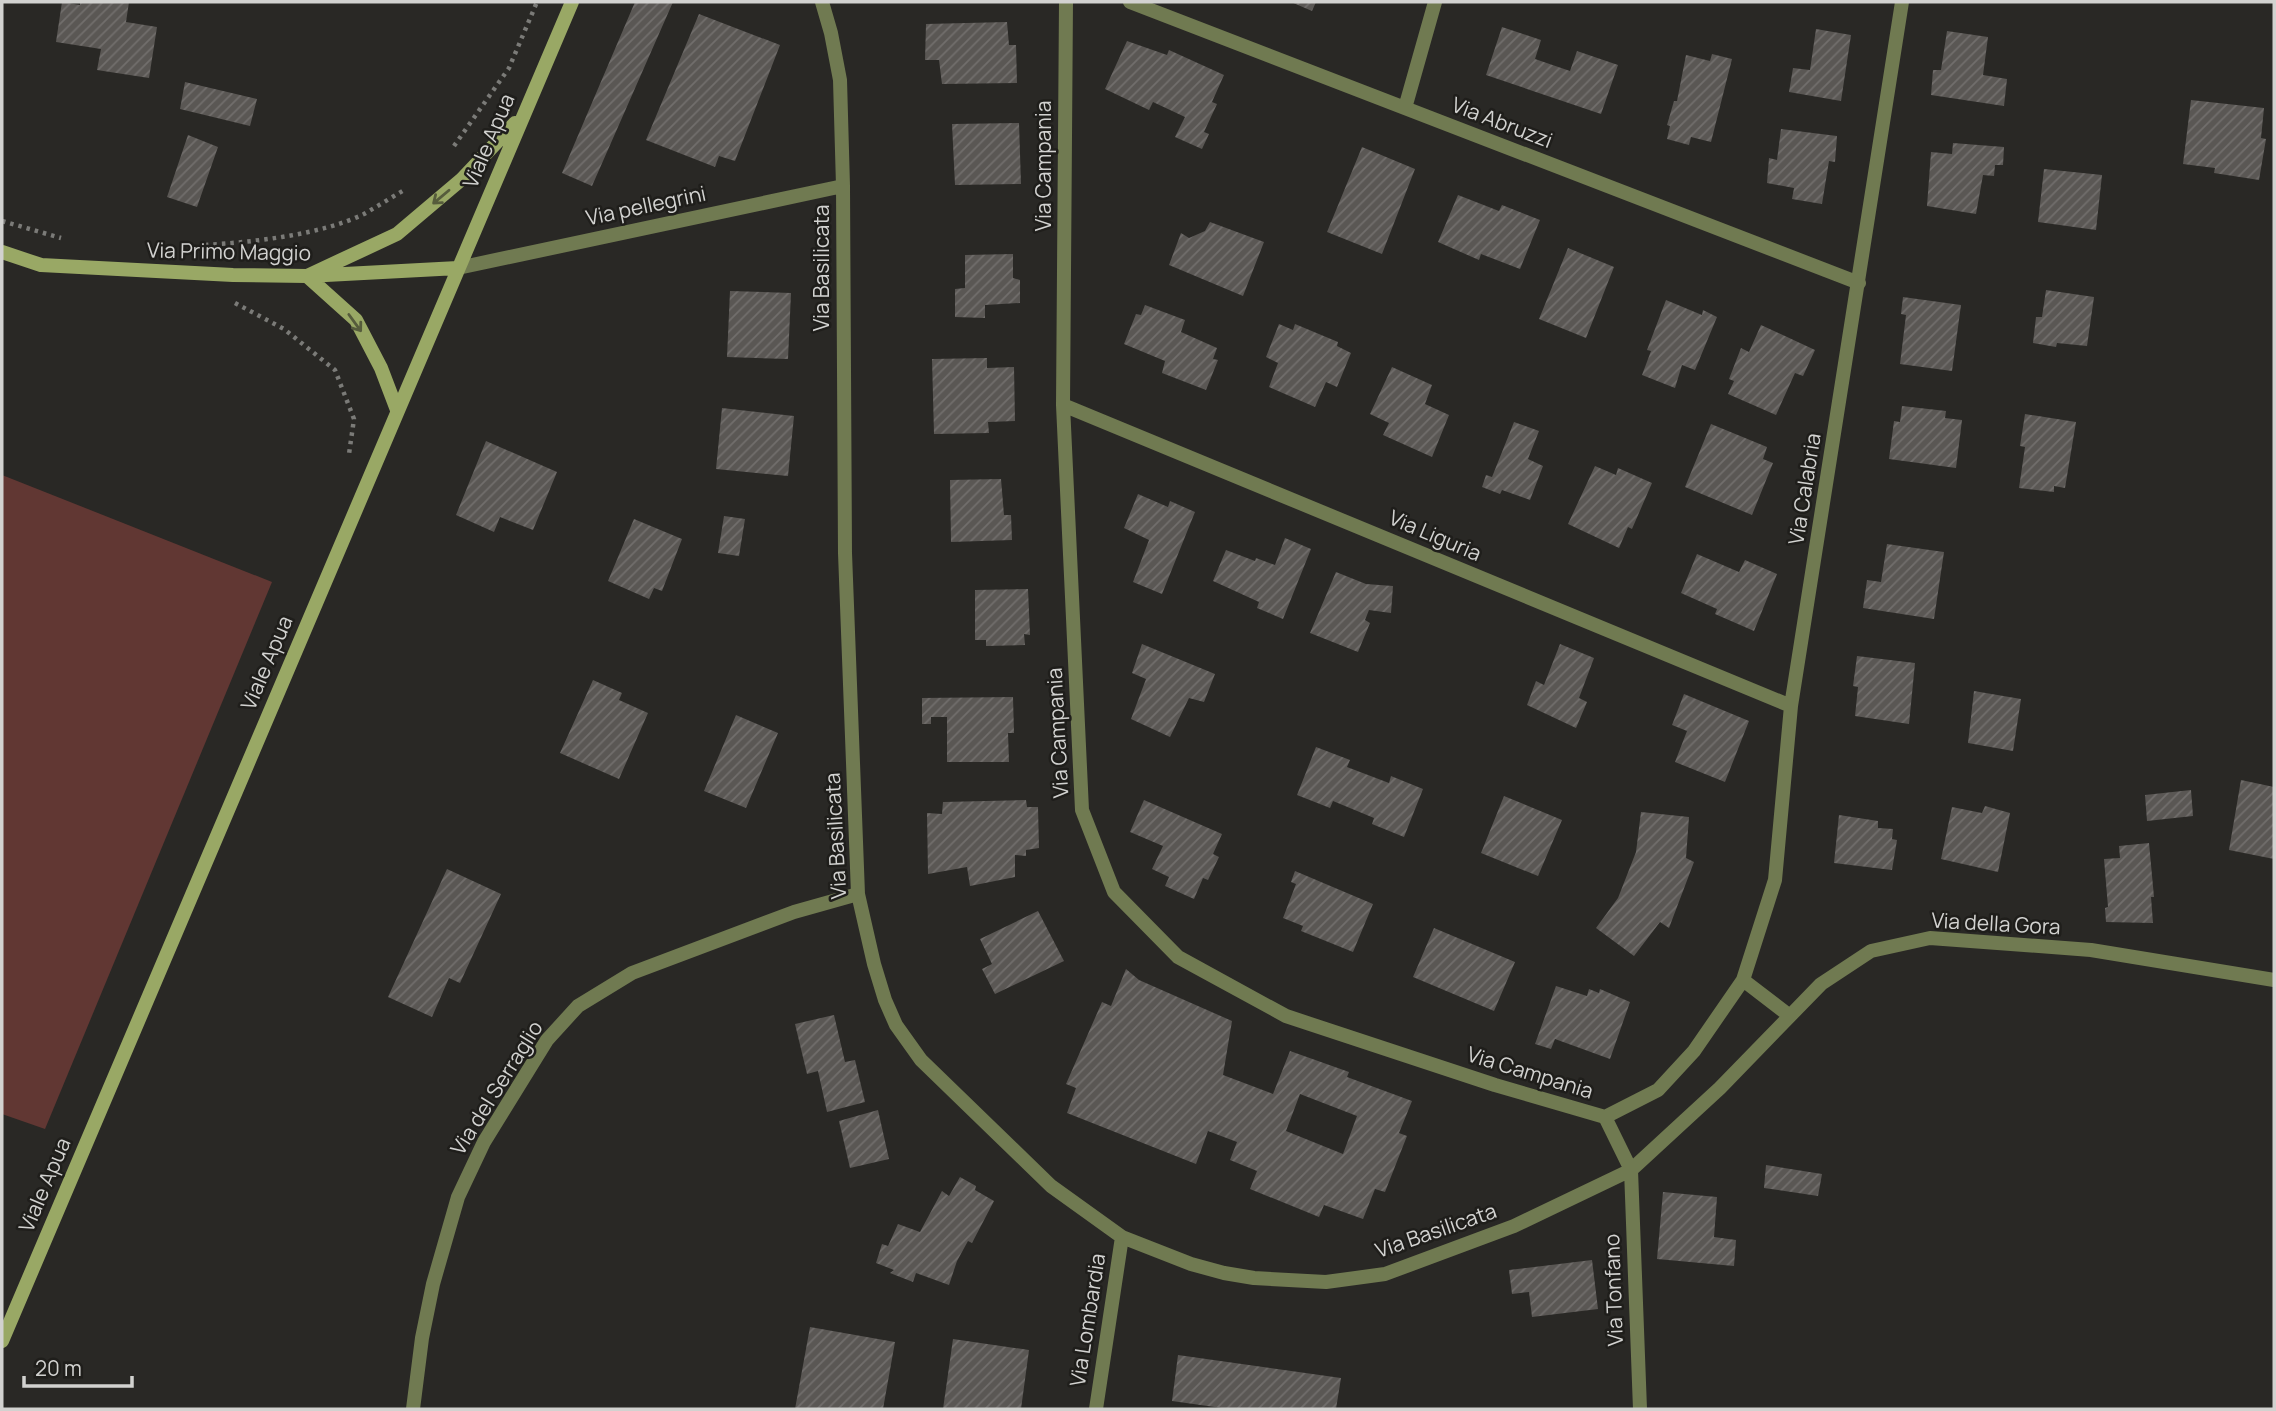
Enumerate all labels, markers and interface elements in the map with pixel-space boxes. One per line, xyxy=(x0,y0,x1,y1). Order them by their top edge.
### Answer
street label: Viale Apua xyxy=(456,89,521,192)
street label: Via Abruzzi xyxy=(1448,90,1557,154)
street label: Via Campania xyxy=(1029,101,1057,231)
street label: Via pellegrini xyxy=(583,179,708,231)
one-way arrow xyxy=(432,189,450,205)
street label: Via Basilicata xyxy=(807,205,835,331)
street label: Via Primo Maggio xyxy=(147,236,311,266)
one-way arrow xyxy=(348,314,363,332)
street label: Via Calabria xyxy=(1781,431,1827,547)
street label: Via Liguria xyxy=(1385,503,1486,567)
street label: Viale Apua xyxy=(234,611,299,714)
street label: Via Campania xyxy=(1040,667,1074,799)
street label: Via Basilicata xyxy=(818,772,852,900)
street label: Via della Gora xyxy=(1931,906,2061,940)
street label: Via del Serraglio xyxy=(444,1015,549,1160)
street label: Via Campania xyxy=(1464,1040,1597,1105)
street label: Viale Apua xyxy=(12,1133,77,1236)
street label: Via Basilicata xyxy=(1371,1196,1500,1264)
street label: Via Tonfano xyxy=(1597,1233,1629,1347)
street label: Via Lombardia xyxy=(1063,1251,1111,1388)
scale bar xyxy=(24,1344,133,1388)
text: 20 m xyxy=(35,1354,82,1382)

